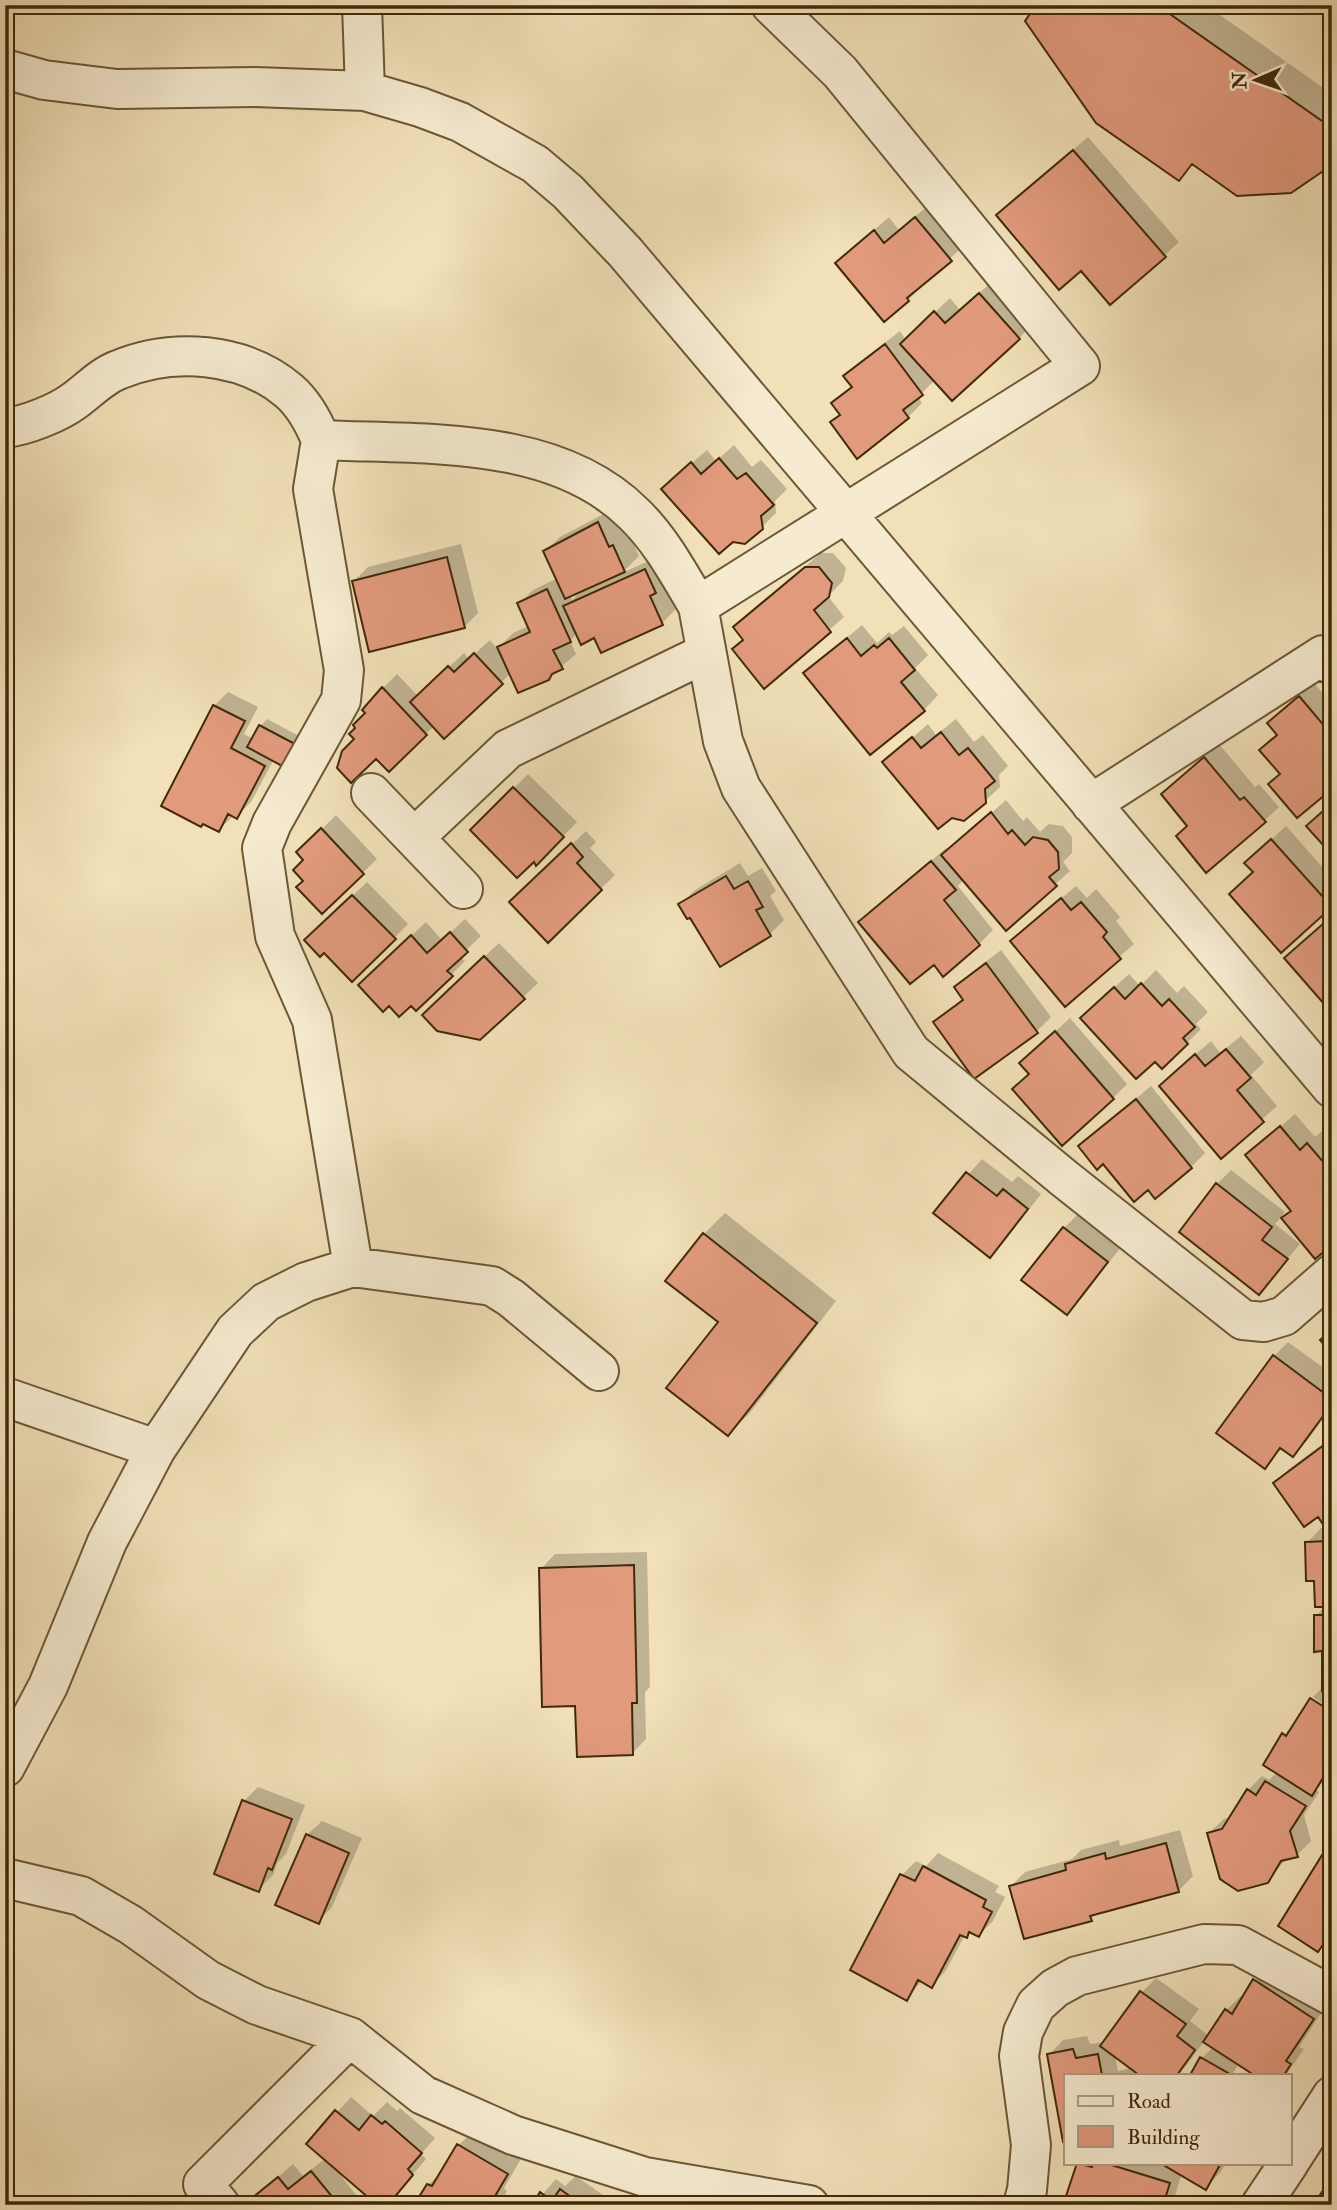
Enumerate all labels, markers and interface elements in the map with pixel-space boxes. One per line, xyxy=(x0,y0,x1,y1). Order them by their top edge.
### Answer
north arrow xyxy=(1222,46,1292,116)
text: N xyxy=(1228,71,1252,90)
legend xyxy=(1064,2074,1292,2164)
text: Road xyxy=(1127,2088,1172,2115)
text: Building xyxy=(1127,2124,1200,2151)

